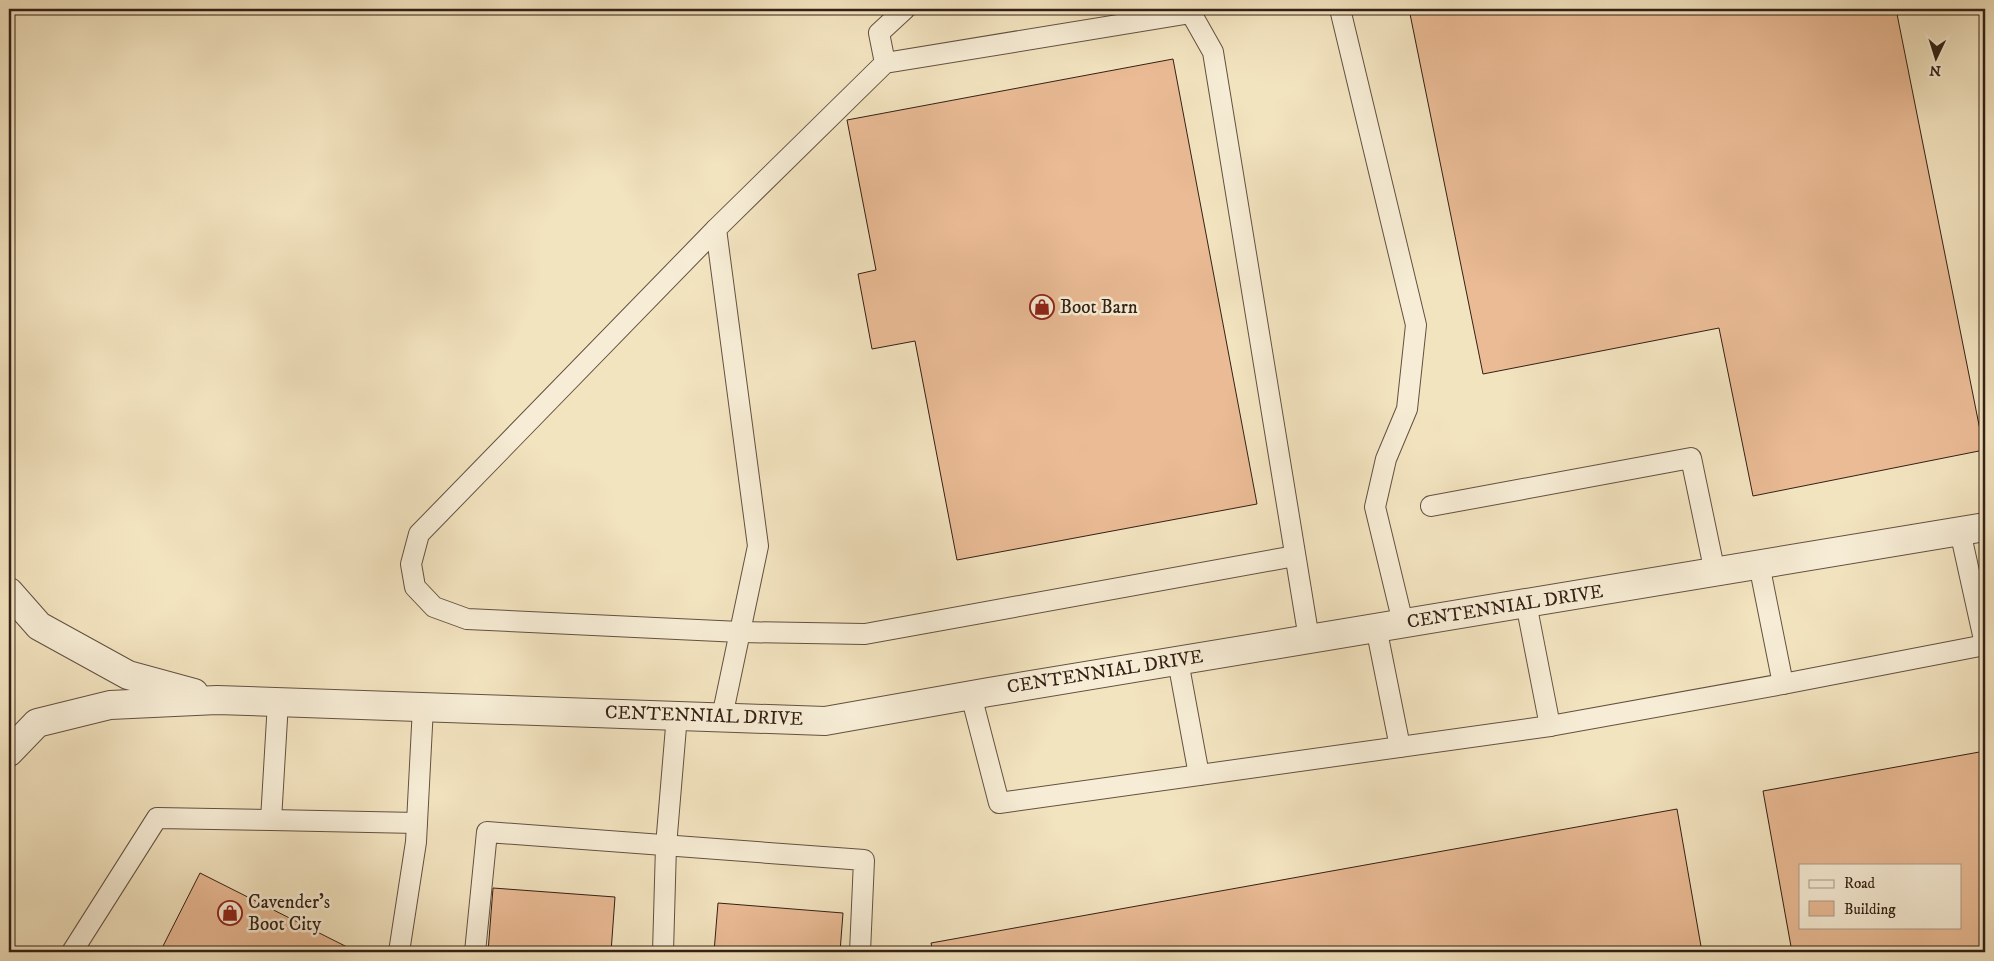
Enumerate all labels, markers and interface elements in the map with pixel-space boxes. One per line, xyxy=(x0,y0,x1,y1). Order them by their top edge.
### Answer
north arrow xyxy=(1912,32,1962,82)
text: N xyxy=(1928,61,1942,79)
shop icon: Boot Barn xyxy=(1029,294,1055,320)
place label: Boot Barn xyxy=(1060,296,1138,319)
street label: CENTENNIAL DRIVE xyxy=(1405,580,1605,634)
street label: CENTENNIAL DRIVE xyxy=(1005,645,1205,699)
street label: CENTENNIAL DRIVE xyxy=(604,701,804,731)
legend xyxy=(1799,864,1962,928)
text: Road xyxy=(1844,874,1876,893)
place label: Cavender's Boot City xyxy=(248,891,330,936)
shop icon: Cavender's Boot City xyxy=(217,900,243,926)
text: Building xyxy=(1844,900,1896,919)

